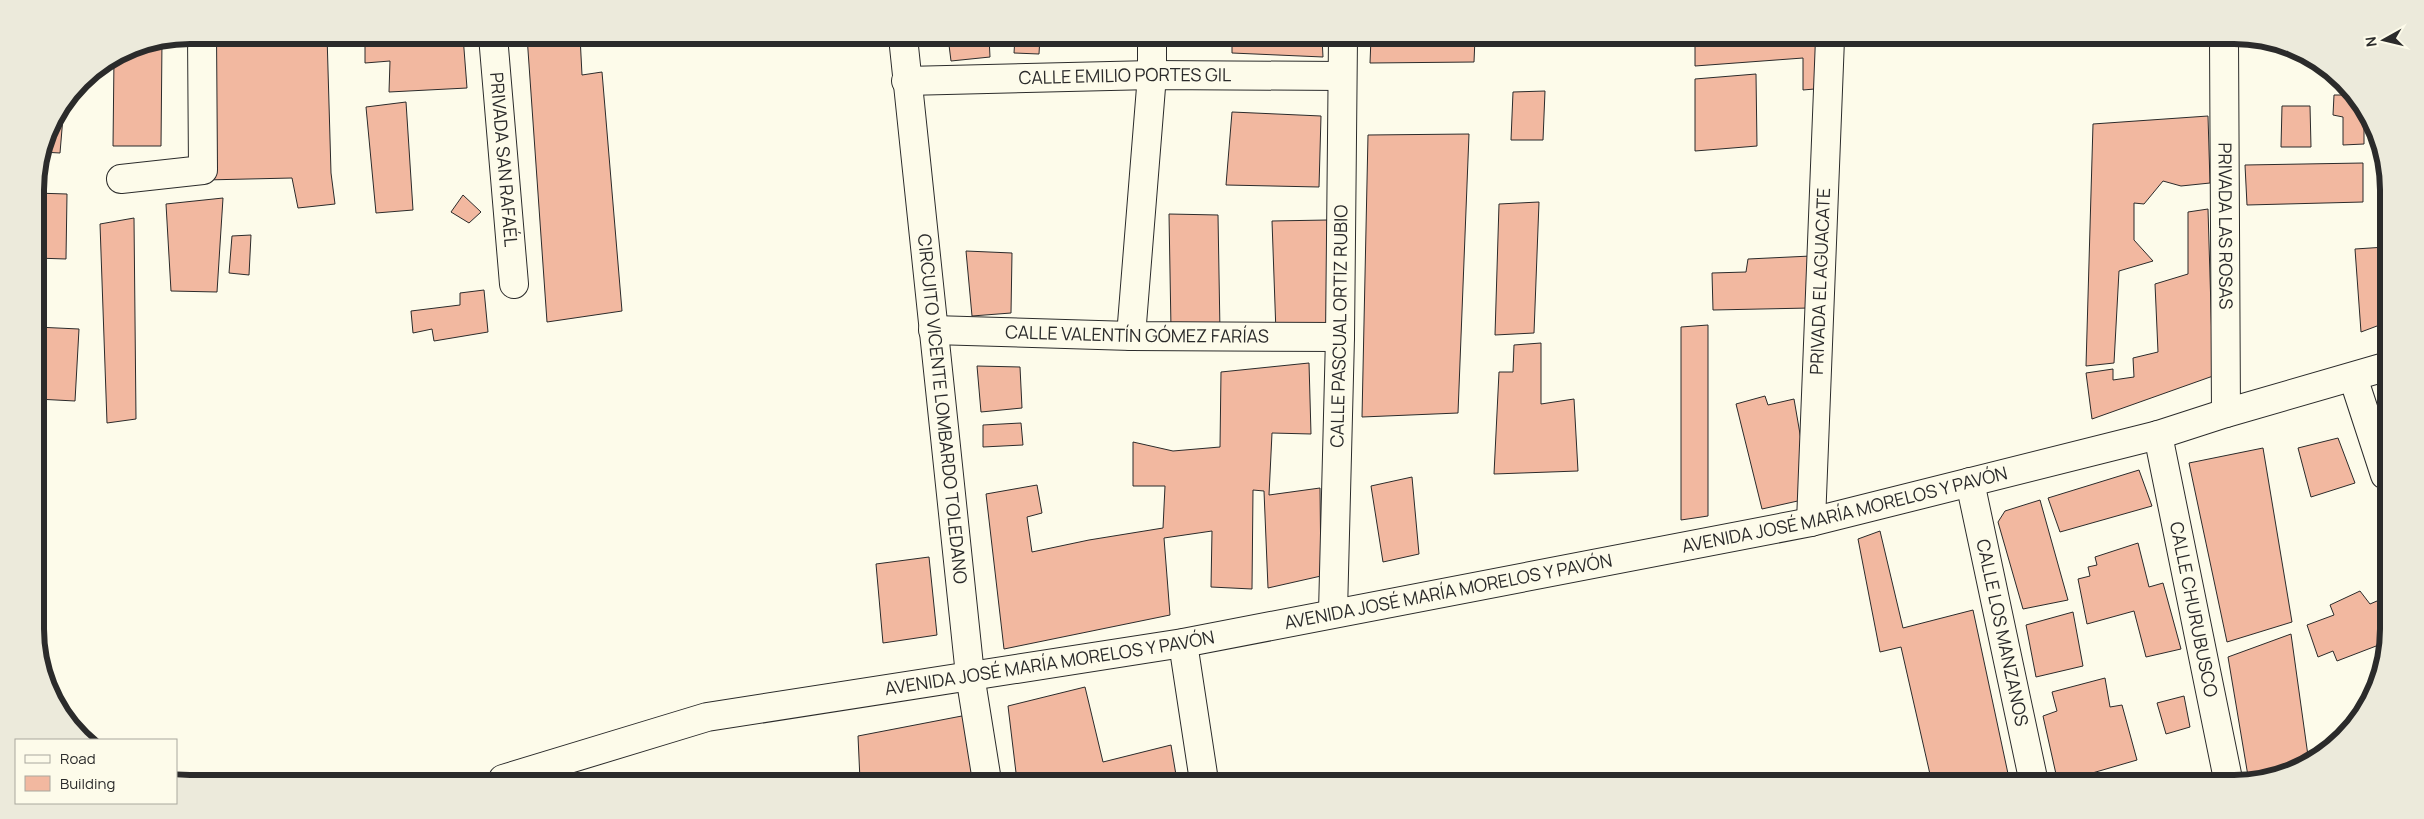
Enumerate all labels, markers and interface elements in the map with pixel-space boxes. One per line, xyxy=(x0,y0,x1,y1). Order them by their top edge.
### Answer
north arrow xyxy=(2359,15,2409,65)
text: N xyxy=(2361,36,2381,48)
street label: CALLE EMILIO PORTES GIL xyxy=(1018,62,1231,89)
street label: PRIVADA SAN RAFAÉL xyxy=(485,71,524,248)
street label: PRIVADA LAS ROSAS xyxy=(2214,143,2238,309)
street label: PRIVADA EL AGUACATE xyxy=(1804,187,1835,375)
street label: CALLE PASCUAL ORTIZ RUBIO xyxy=(1324,204,1352,448)
street label: CIRCUITO VICENTE LOMBARDO TOLEDANO xyxy=(913,233,973,585)
street label: CALLE VALENTÍN GÓMEZ FARÍAS xyxy=(1005,319,1269,348)
street label: AVENIDA JOSÉ MARÍA MORELOS Y PAVÓN xyxy=(1680,460,2010,558)
street label: CALLE CHURUBUSCO xyxy=(2165,519,2224,699)
street label: CALLE LOS MANZANOS xyxy=(1971,537,2035,728)
street label: AVENIDA JOSÉ MARÍA MORELOS Y PAVÓN xyxy=(1282,548,1614,634)
street label: AVENIDA JOSÉ MARÍA MORELOS Y PAVÓN xyxy=(883,624,1216,700)
legend xyxy=(15,739,178,804)
text: Road xyxy=(60,748,96,769)
text: Building xyxy=(60,773,115,794)

